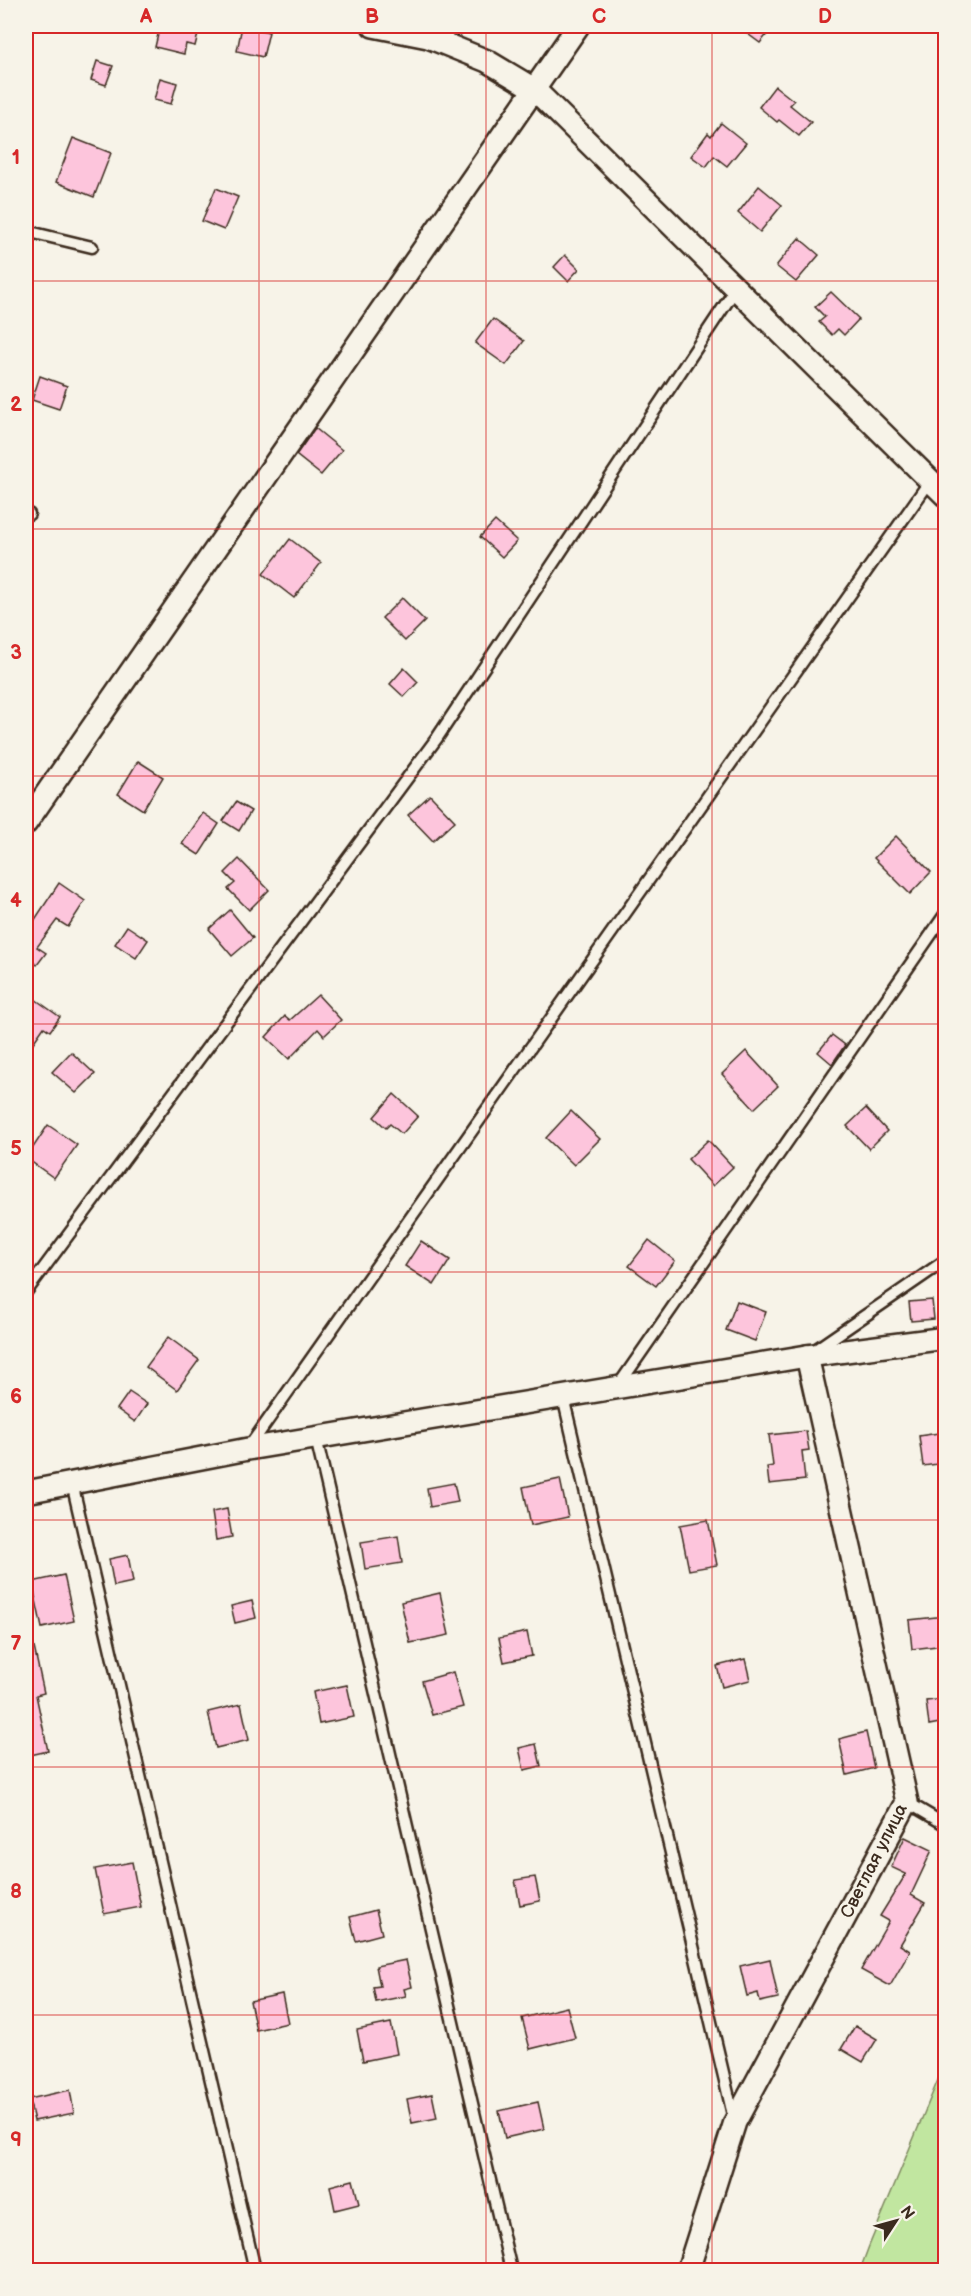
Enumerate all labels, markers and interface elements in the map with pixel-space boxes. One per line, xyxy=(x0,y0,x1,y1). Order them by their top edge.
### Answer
text: A xyxy=(139,5,153,29)
text: B xyxy=(365,5,379,29)
text: C xyxy=(592,5,606,29)
text: D xyxy=(818,5,832,29)
text: 1 xyxy=(12,146,20,170)
text: 2 xyxy=(10,393,22,417)
text: 3 xyxy=(10,641,22,665)
text: 4 xyxy=(10,889,22,913)
text: 5 xyxy=(10,1137,22,1161)
text: 6 xyxy=(10,1385,22,1409)
text: 7 xyxy=(10,1632,22,1656)
street label: Светлая улица xyxy=(836,1800,912,1922)
text: 8 xyxy=(10,1880,22,1904)
text: 9 xyxy=(10,2128,22,2152)
north arrow xyxy=(866,2191,926,2251)
text: N xyxy=(896,2203,918,2224)

